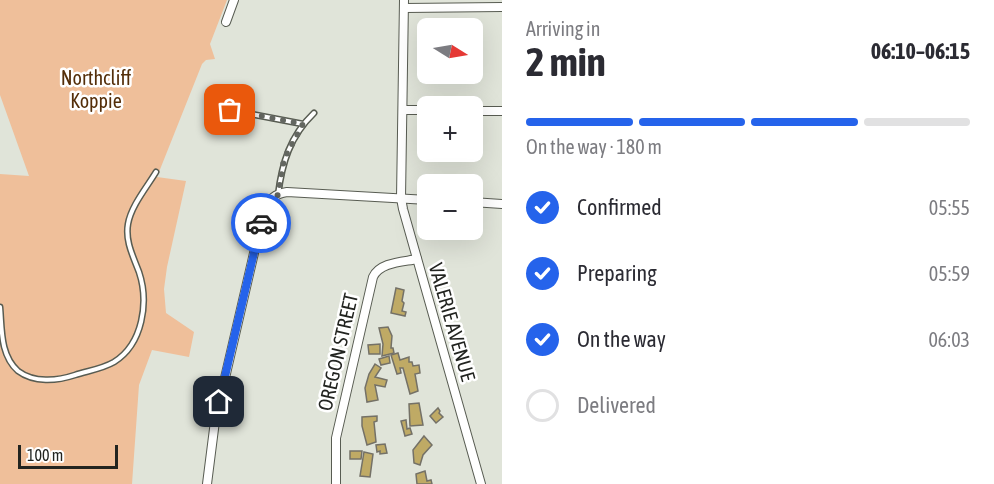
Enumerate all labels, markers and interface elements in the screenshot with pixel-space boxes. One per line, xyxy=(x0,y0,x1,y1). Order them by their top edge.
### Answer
text: Arriving in xyxy=(526,17,600,40)
north arrow xyxy=(417,18,483,84)
map controls xyxy=(417,18,483,240)
text: 06:10–06:15 xyxy=(871,38,970,64)
text: 2 min xyxy=(526,40,606,84)
park label: Northcliff Koppie xyxy=(61,66,131,112)
pin xyxy=(204,84,255,135)
icon: bag xyxy=(213,93,246,126)
button: + xyxy=(417,96,483,162)
text: On the way · 180 m xyxy=(526,135,662,158)
button: − xyxy=(417,174,483,240)
icon: check xyxy=(526,191,559,224)
courier xyxy=(231,193,291,253)
text: Confirmed xyxy=(577,194,662,220)
text: 05:55 xyxy=(929,196,970,219)
icon: car xyxy=(245,207,278,240)
icon: check xyxy=(526,257,559,290)
street label: VALERIE AVENUE xyxy=(425,260,480,384)
text: Preparing xyxy=(577,260,657,286)
text: 05:59 xyxy=(929,262,970,285)
street label: OREGON STREET xyxy=(313,291,362,413)
icon: check xyxy=(526,323,559,356)
text: On the way xyxy=(577,326,666,352)
text: 06:03 xyxy=(928,328,970,351)
pin xyxy=(193,376,244,427)
icon: home xyxy=(202,385,235,418)
text: Delivered xyxy=(577,392,656,418)
scale bar xyxy=(18,442,118,470)
text: 100 m xyxy=(27,446,63,464)

